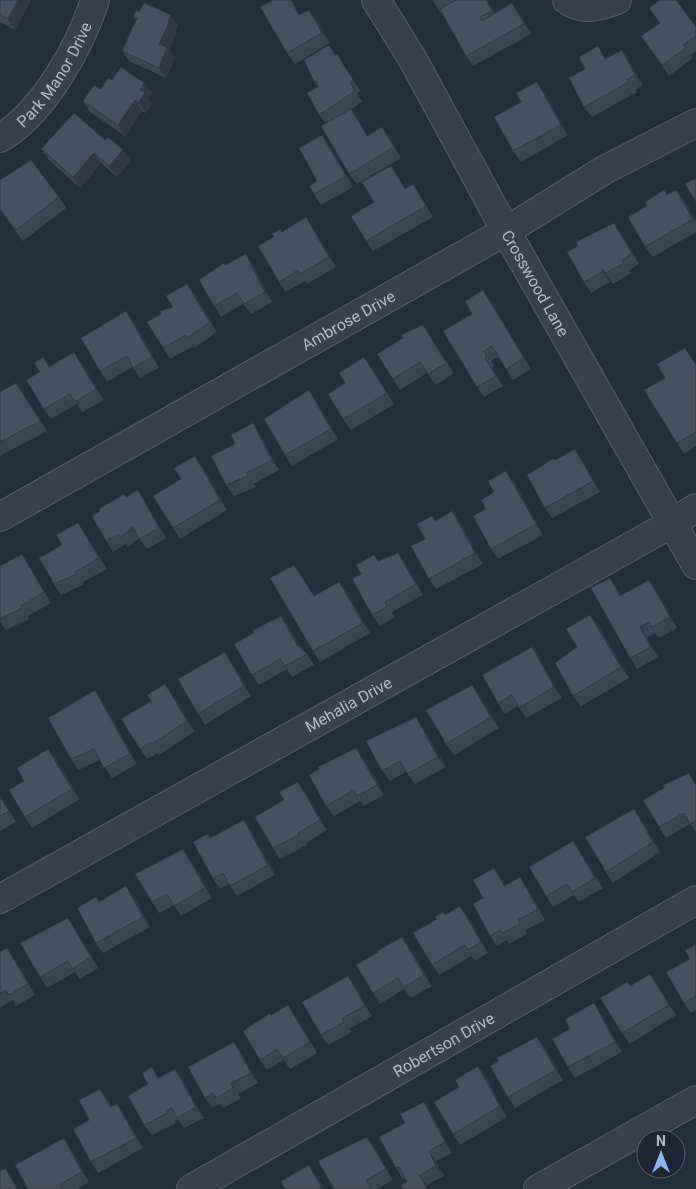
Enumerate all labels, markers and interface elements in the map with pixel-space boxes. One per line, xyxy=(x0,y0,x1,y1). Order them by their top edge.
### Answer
street label: Park Manor Drive xyxy=(13,19,96,131)
street label: Crosswood Lane xyxy=(497,227,573,340)
street label: Ambrose Drive xyxy=(298,287,399,355)
street label: Mehalia Drive xyxy=(302,673,395,737)
street label: Robertson Drive xyxy=(390,1008,498,1081)
north arrow xyxy=(636,1129,686,1179)
text: N xyxy=(656,1133,666,1149)

